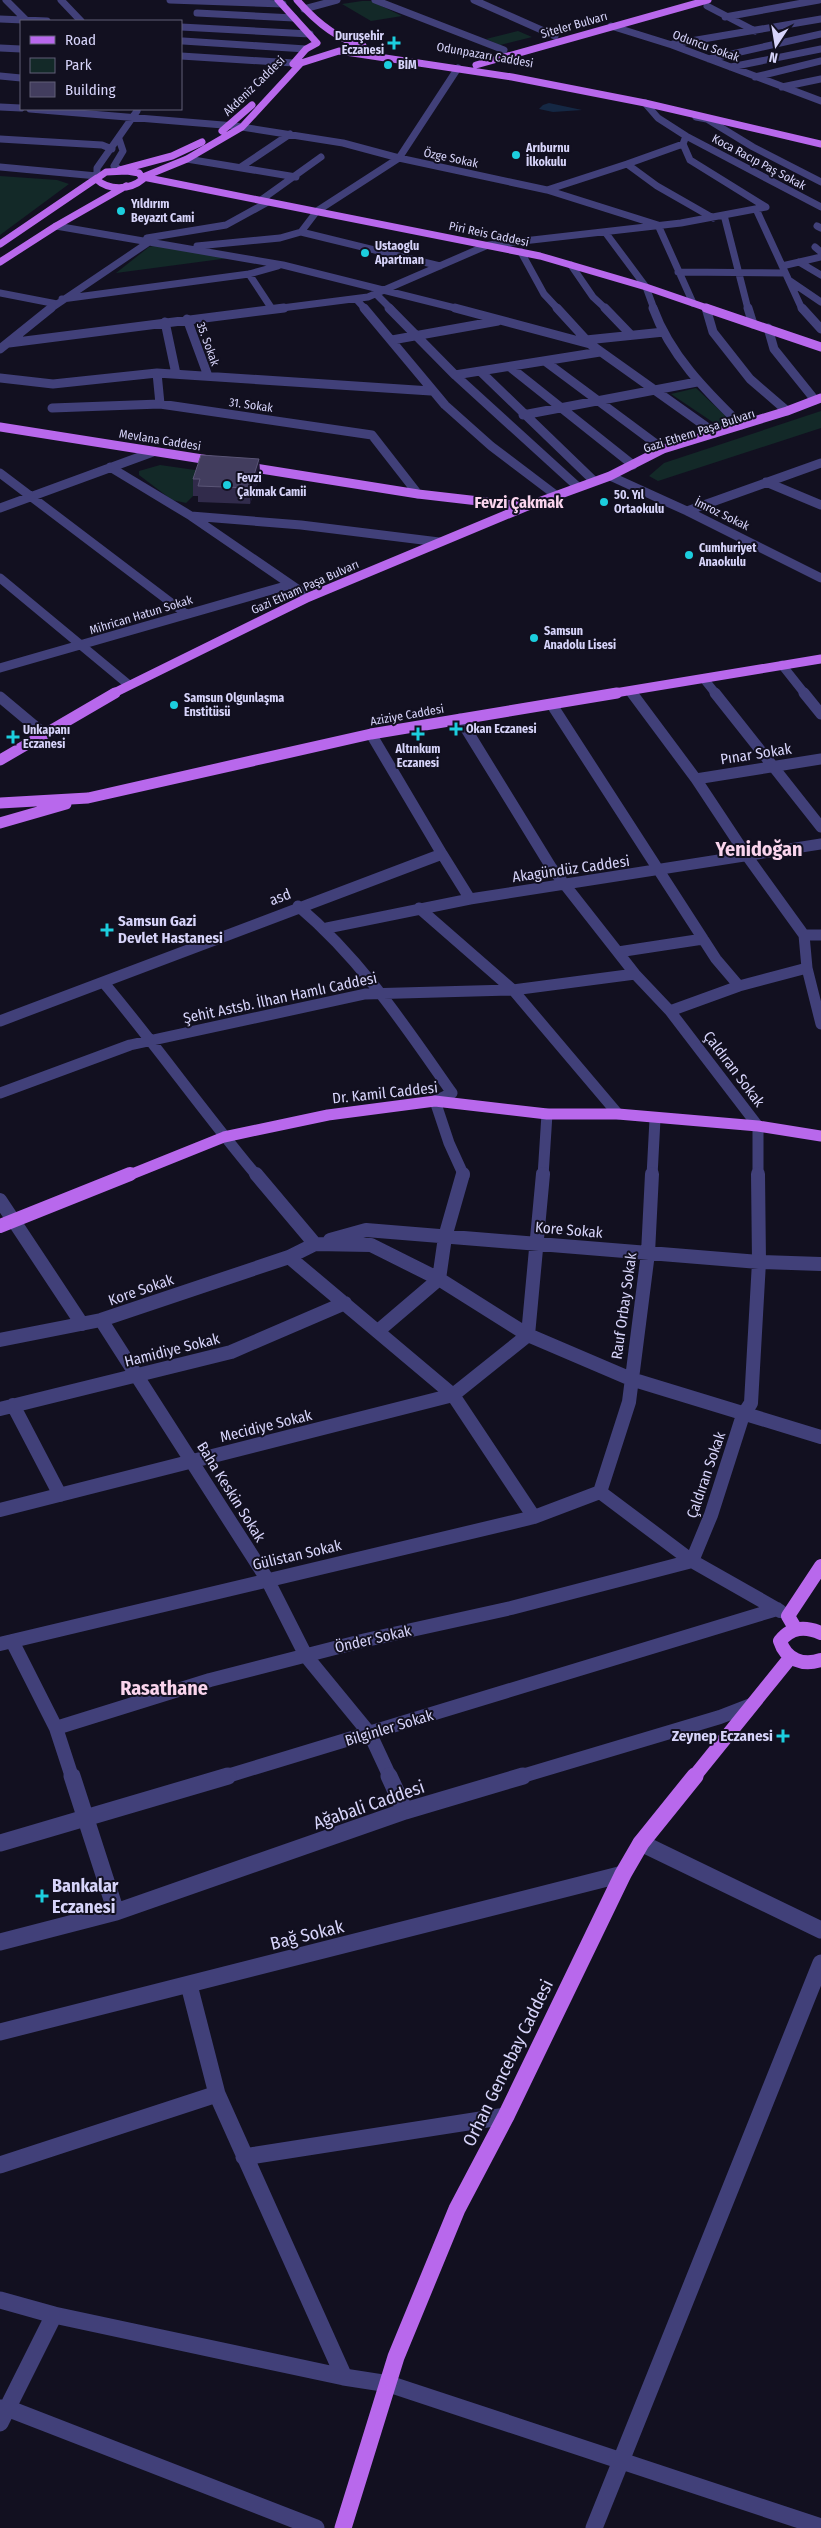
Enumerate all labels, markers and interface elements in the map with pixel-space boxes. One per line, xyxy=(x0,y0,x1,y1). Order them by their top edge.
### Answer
street label: Siteler Bulvarı xyxy=(539,9,609,41)
legend xyxy=(20,20,182,110)
north arrow xyxy=(751,20,801,70)
street label: Oduncu Sokak xyxy=(671,27,742,65)
place label: Duruşehir Eczanesi xyxy=(335,29,385,57)
text: Road xyxy=(65,31,96,49)
marker: Duruşehir Eczanesi xyxy=(388,37,400,49)
street label: Odunpazarı Caddesi xyxy=(436,40,534,70)
text: N xyxy=(768,48,779,66)
street label: Akdeniz Caddesi xyxy=(220,53,288,119)
text: Park xyxy=(65,56,92,74)
place label: BİM xyxy=(398,57,417,72)
marker: BİM xyxy=(382,59,394,71)
text: Building xyxy=(65,81,116,99)
street label: Koca Racıp Paş Sokak xyxy=(710,131,809,193)
place label: Arıburnu İlkokulu xyxy=(525,141,570,169)
street label: Özge Sokak xyxy=(422,143,480,171)
marker: Arıburnu İlkokulu xyxy=(510,149,522,161)
place label: Yıldırım Beyazıt Cami xyxy=(130,197,194,225)
marker: Yıldırım Beyazıt Cami xyxy=(115,205,127,217)
street label: Piri Reis Caddesi xyxy=(448,219,530,249)
place label: Ustaoglu Apartman xyxy=(374,239,424,267)
marker: Ustaoglu Apartman xyxy=(359,247,371,259)
street label: 35. Sokak xyxy=(194,320,222,368)
street label: 31. Sokak xyxy=(228,395,274,415)
street label: Gazi Ethem Paşa Bulvarı xyxy=(641,406,757,456)
street label: Mevlana Caddesi xyxy=(118,427,202,453)
place label: Fevzi Çakmak Camii xyxy=(237,471,306,500)
marker: Fevzi Çakmak Camii xyxy=(221,479,233,491)
place label: 50. Yıl Ortaokulu xyxy=(614,488,664,516)
district label: Fevzi Çakmak xyxy=(475,493,564,514)
street label: İmroz Sokak xyxy=(692,494,752,533)
marker: 50. Yıl Ortaokulu xyxy=(598,496,610,508)
place label: Cumhuriyet Anaokulu xyxy=(698,541,757,569)
marker: Cumhuriyet Anaokulu xyxy=(683,549,695,561)
street label: Gazi Etham Paşa Bulvarı xyxy=(249,557,361,617)
street label: Mihrican Hatun Sokak xyxy=(88,593,194,637)
place label: Samsun Anadolu Lisesi xyxy=(543,624,616,652)
marker: Samsun Anadolu Lisesi xyxy=(528,632,540,644)
place label: Samsun Olgunlaşma Enstitüsü xyxy=(184,691,284,719)
marker: Samsun Olgunlaşma Enstitüsü xyxy=(168,699,180,711)
street label: Aziziye Caddesi xyxy=(369,702,445,728)
place label: Okan Eczanesi xyxy=(466,722,537,736)
place label: Unkapanı Eczanesi xyxy=(23,723,70,751)
marker: Okan Eczanesi xyxy=(450,723,462,735)
marker: Altınkum Eczanesi xyxy=(412,728,424,740)
marker: Unkapanı Eczanesi xyxy=(7,731,19,743)
street label: Pınar Sokak xyxy=(719,739,793,769)
place label: Altınkum Eczanesi xyxy=(395,742,440,770)
district label: Yenidoğan xyxy=(715,837,802,861)
street label: Akagündüz Caddesi xyxy=(511,852,631,886)
street label: asd xyxy=(267,885,293,909)
place label: Samsun Gazi Devlet Hastanesi xyxy=(118,912,223,947)
marker: Samsun Gazi Devlet Hastanesi xyxy=(100,923,114,937)
street label: Şehit Astsb. İlhan Hamlı Caddesi xyxy=(182,969,378,1027)
street label: Çaldıran Sokak xyxy=(700,1027,768,1111)
street label: Dr. Kamil Caddesi xyxy=(331,1079,439,1107)
street label: Kore Sokak xyxy=(534,1218,604,1242)
street label: Rauf Orbay Sokak xyxy=(608,1251,640,1361)
street label: Kore Sokak xyxy=(106,1270,176,1310)
street label: Hamidiye Sokak xyxy=(122,1329,222,1371)
street label: Mecidiye Sokak xyxy=(218,1406,314,1446)
street label: Çaldıran Sokak xyxy=(683,1429,729,1521)
street label: Baha Keskin Sokak xyxy=(193,1439,269,1545)
street label: Gülistan Sokak xyxy=(251,1536,343,1574)
street label: Önder Sokak xyxy=(333,1621,413,1657)
district label: Rasathane xyxy=(120,1676,208,1700)
street label: Bilginler Sokak xyxy=(343,1706,435,1750)
place label: Zeynep Eczanesi xyxy=(672,1727,773,1745)
marker: Zeynep Eczanesi xyxy=(777,1730,789,1742)
street label: Ağabali Caddesi xyxy=(310,1776,428,1834)
place label: Bankalar Eczanesi xyxy=(52,1875,119,1918)
marker: Bankalar Eczanesi xyxy=(36,1890,48,1902)
street label: Bağ Sokak xyxy=(268,1915,347,1955)
street label: Orhan Gencebay Caddesi xyxy=(458,1976,558,2150)

